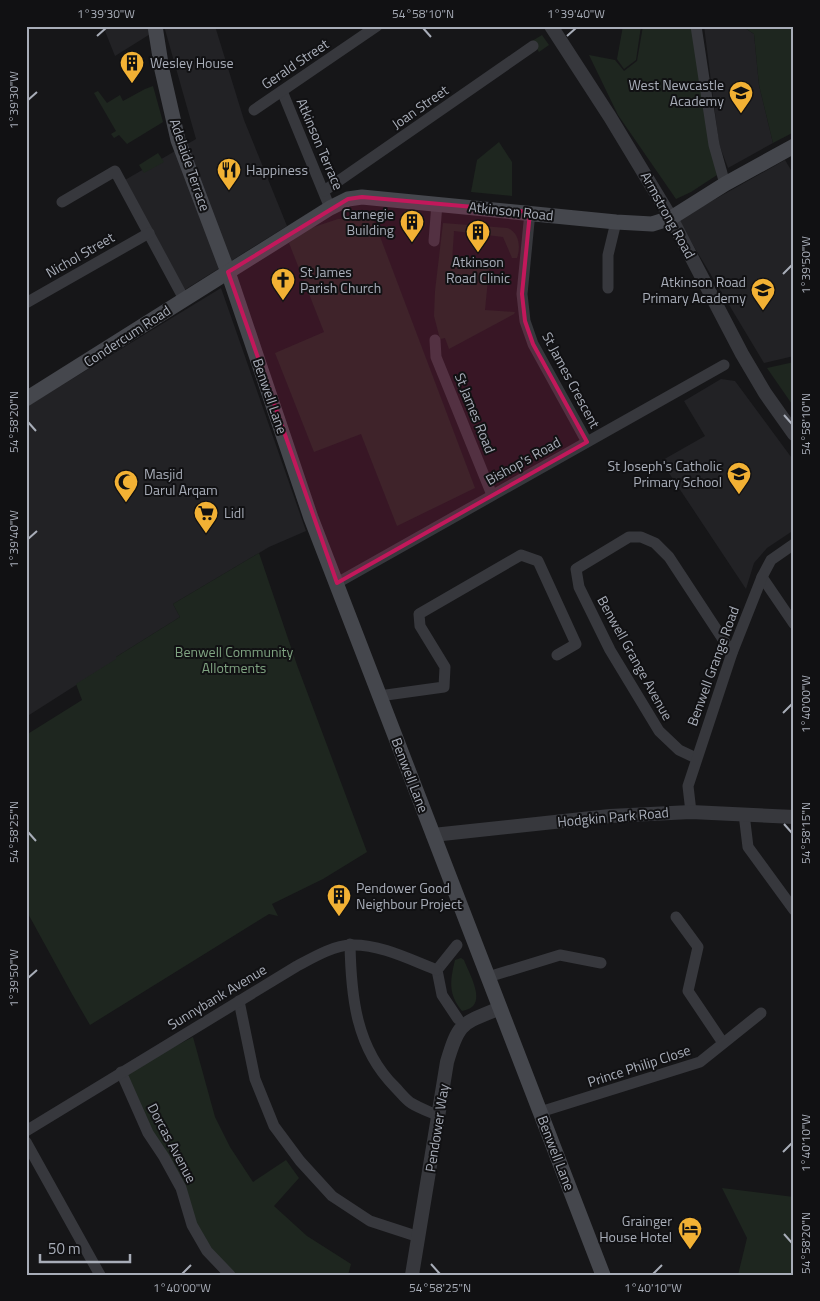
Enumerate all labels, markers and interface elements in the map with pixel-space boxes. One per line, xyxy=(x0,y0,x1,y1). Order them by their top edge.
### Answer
text: 1°39'30"W xyxy=(77,4,135,23)
text: 54°58'10"N xyxy=(392,4,454,23)
text: 1°39'40"W xyxy=(547,4,605,23)
street label: Gerald Street xyxy=(257,33,333,94)
building icon: Wesley House xyxy=(119,50,145,84)
place label: Wesley House xyxy=(150,52,234,73)
text: 1°39'30"W xyxy=(4,71,23,129)
place label: West Newcastle Academy xyxy=(628,74,724,111)
street label: Joan Street xyxy=(387,79,452,134)
school or university icon: West Newcastle Academy xyxy=(728,80,754,114)
street label: Atkinson Terrace xyxy=(292,95,349,193)
street label: Adelaide Terrace xyxy=(165,116,216,214)
restaurant icon: Happiness xyxy=(216,157,242,191)
place label: Happiness xyxy=(246,159,308,180)
street label: Armstrong Road xyxy=(636,167,701,262)
street label: Atkinson Road xyxy=(468,196,554,225)
place label: Carnegie Building xyxy=(343,203,394,240)
building icon: Carnegie Building xyxy=(399,209,425,243)
building icon: Atkinson Road Clinic xyxy=(465,219,491,253)
street label: Nichol Street xyxy=(42,226,118,283)
text: 1°39'50"W xyxy=(796,236,815,294)
place label: Atkinson Road Clinic xyxy=(446,251,510,288)
place label: St James Parish Church xyxy=(300,261,381,298)
church icon: St James Parish Church xyxy=(270,267,296,301)
place label: Atkinson Road Primary Academy xyxy=(642,271,746,308)
school or university icon: Atkinson Road Primary Academy xyxy=(750,277,776,311)
street label: Condercum Road xyxy=(79,299,174,372)
street label: St James Crescent xyxy=(537,328,606,432)
street label: Benwell Lane xyxy=(248,355,293,436)
street label: St James Road xyxy=(450,369,501,456)
text: 54°58'20"N xyxy=(4,391,23,453)
text: 54°58'10"N xyxy=(796,393,815,455)
street label: Bishop's Road xyxy=(481,431,564,490)
place label: St Joseph's Catholic Primary School xyxy=(608,455,722,492)
school or university icon: St Joseph's Catholic Primary School xyxy=(726,461,752,495)
place label: Masjid Darul Arqam xyxy=(144,463,218,500)
mosque icon: Masjid Darul Arqam xyxy=(113,469,139,503)
supermarket icon: Lidl xyxy=(193,500,219,534)
place label: Lidl xyxy=(224,502,244,523)
text: 1°39'40"W xyxy=(4,510,23,568)
street label: Benwell Grange Avenue xyxy=(592,592,678,724)
street label: Benwell Grange Road xyxy=(681,603,744,729)
park label: Benwell Community Allotments xyxy=(175,641,293,678)
text: 1°40'00"W xyxy=(796,675,815,733)
street label: Benwell Lane xyxy=(387,734,434,815)
text: 54°58'25"N xyxy=(4,801,23,863)
street label: Hodgkin Park Road xyxy=(556,801,670,832)
text: 54°58'15"N xyxy=(796,802,815,864)
place label: Pendower Good Neighbour Project xyxy=(356,877,462,914)
building icon: Pendower Good Neighbour Project xyxy=(326,883,352,917)
text: 1°39'50"W xyxy=(4,949,23,1007)
street label: Sunnybank Avenue xyxy=(163,959,270,1034)
street label: Prince Philip Close xyxy=(585,1039,693,1092)
street label: Pendower Way xyxy=(419,1082,454,1174)
street label: Dorcas Avenue xyxy=(143,1099,202,1186)
street label: Benwell Lane xyxy=(533,1112,580,1193)
text: 1°40'10"W xyxy=(796,1114,815,1172)
place label: Grainger House Hotel xyxy=(599,1210,672,1247)
text: 54°58'20"N xyxy=(796,1212,815,1274)
hotel icon: Grainger House Hotel xyxy=(677,1216,703,1250)
scale bar xyxy=(40,1231,130,1263)
text: 50 m xyxy=(48,1237,81,1260)
text: 1°40'00"W xyxy=(153,1278,211,1297)
text: 54°58'25"N xyxy=(409,1278,471,1297)
text: 1°40'10"W xyxy=(624,1278,682,1297)

